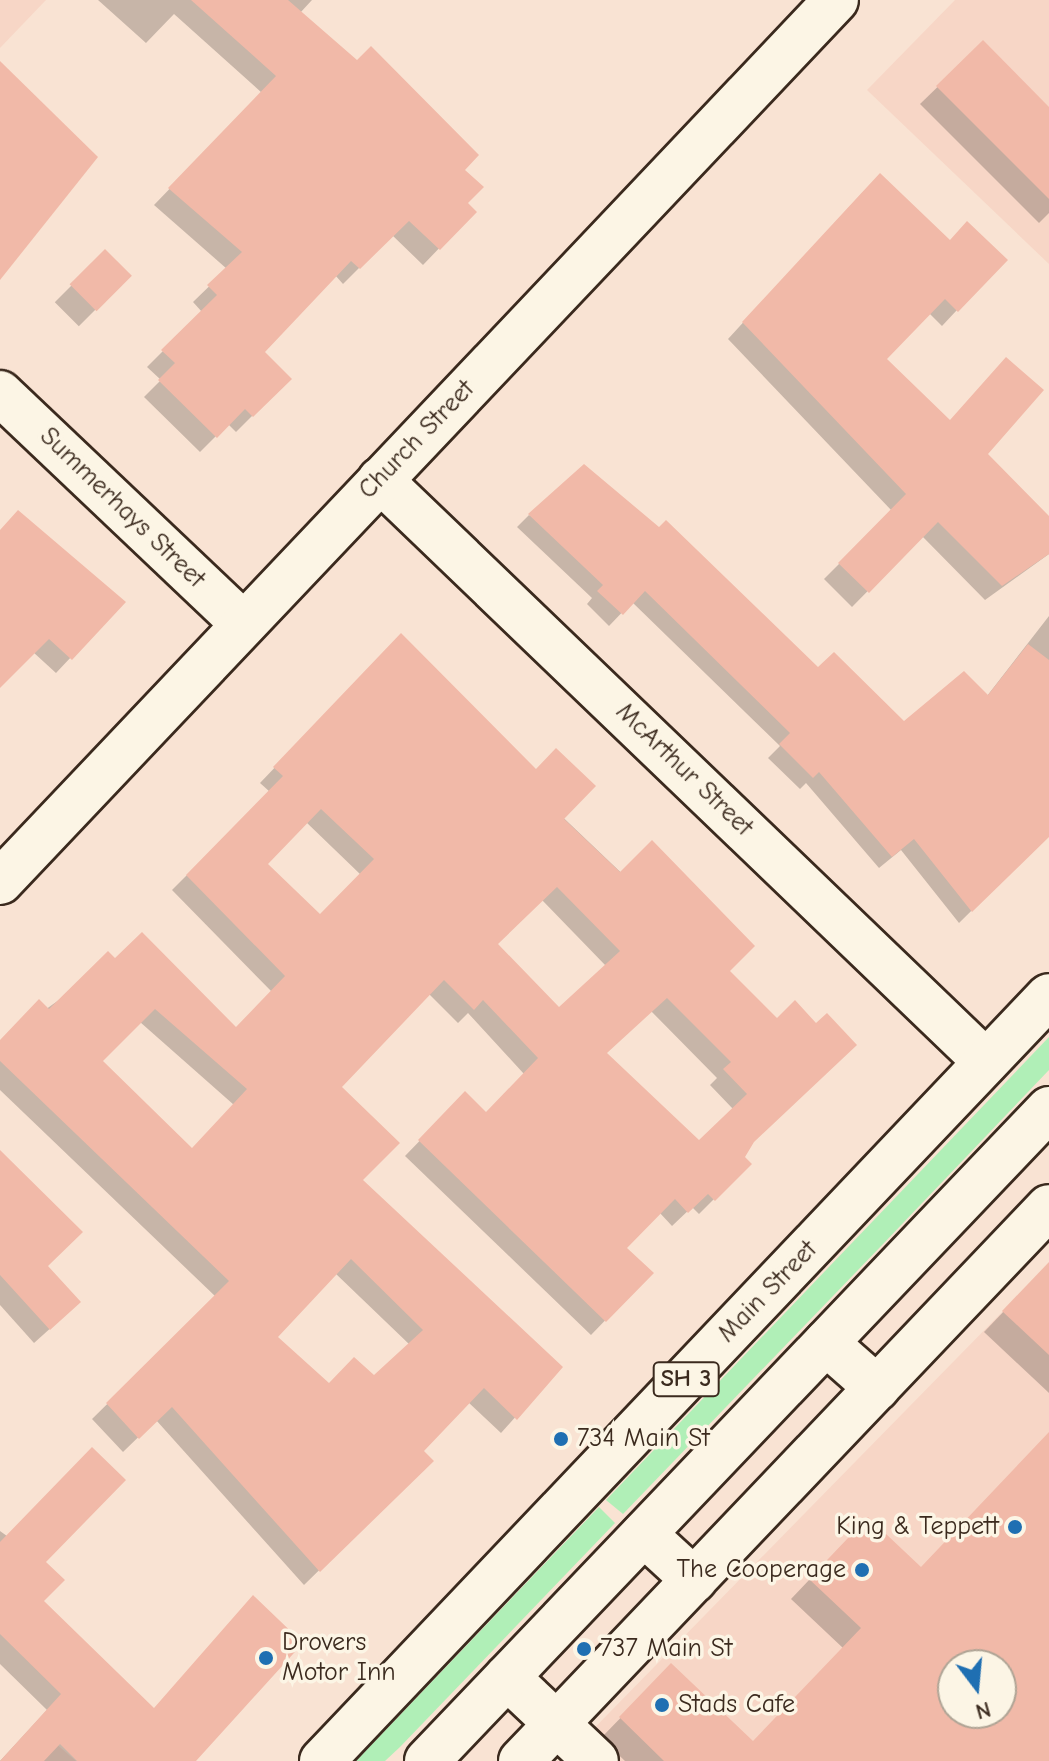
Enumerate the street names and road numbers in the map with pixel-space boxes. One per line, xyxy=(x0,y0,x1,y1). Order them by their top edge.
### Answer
street label: Church Street xyxy=(353,374,481,506)
street label: Summerhays Street xyxy=(33,421,211,595)
street label: McArthur Street xyxy=(609,697,759,843)
street label: Main Street xyxy=(712,1235,824,1349)
road number: SH 3 xyxy=(652,1359,720,1399)

